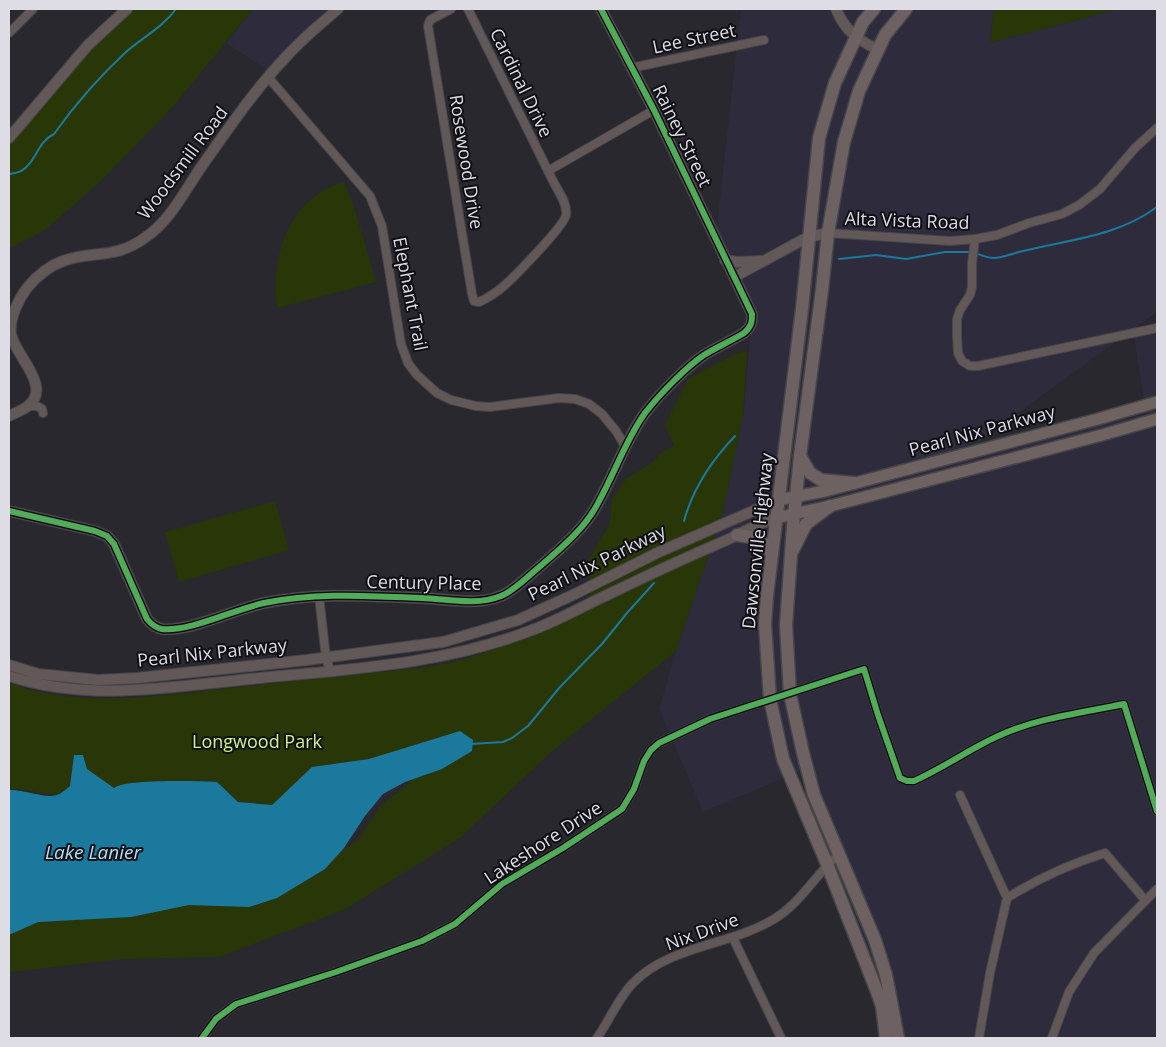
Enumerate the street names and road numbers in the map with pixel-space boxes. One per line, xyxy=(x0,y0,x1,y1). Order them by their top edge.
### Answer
street label: Lee Street xyxy=(650,17,738,59)
street label: Cardinal Drive xyxy=(485,24,559,141)
street label: Rainey Street xyxy=(648,81,718,191)
street label: Rosewood Drive xyxy=(444,93,489,231)
street label: Woodsmill Road xyxy=(132,101,233,224)
street label: Alta Vista Road xyxy=(844,206,970,234)
street label: Elephant Trail xyxy=(388,235,434,353)
street label: Pearl Nix Parkway xyxy=(906,399,1058,461)
street label: Dawsonville Highway xyxy=(736,451,778,630)
street label: Pearl Nix Parkway xyxy=(524,518,670,606)
street label: Century Place xyxy=(366,569,482,595)
street label: Pearl Nix Parkway xyxy=(136,632,289,672)
street label: Lakeshore Drive xyxy=(479,795,606,889)
street label: Nix Drive xyxy=(662,907,742,955)

